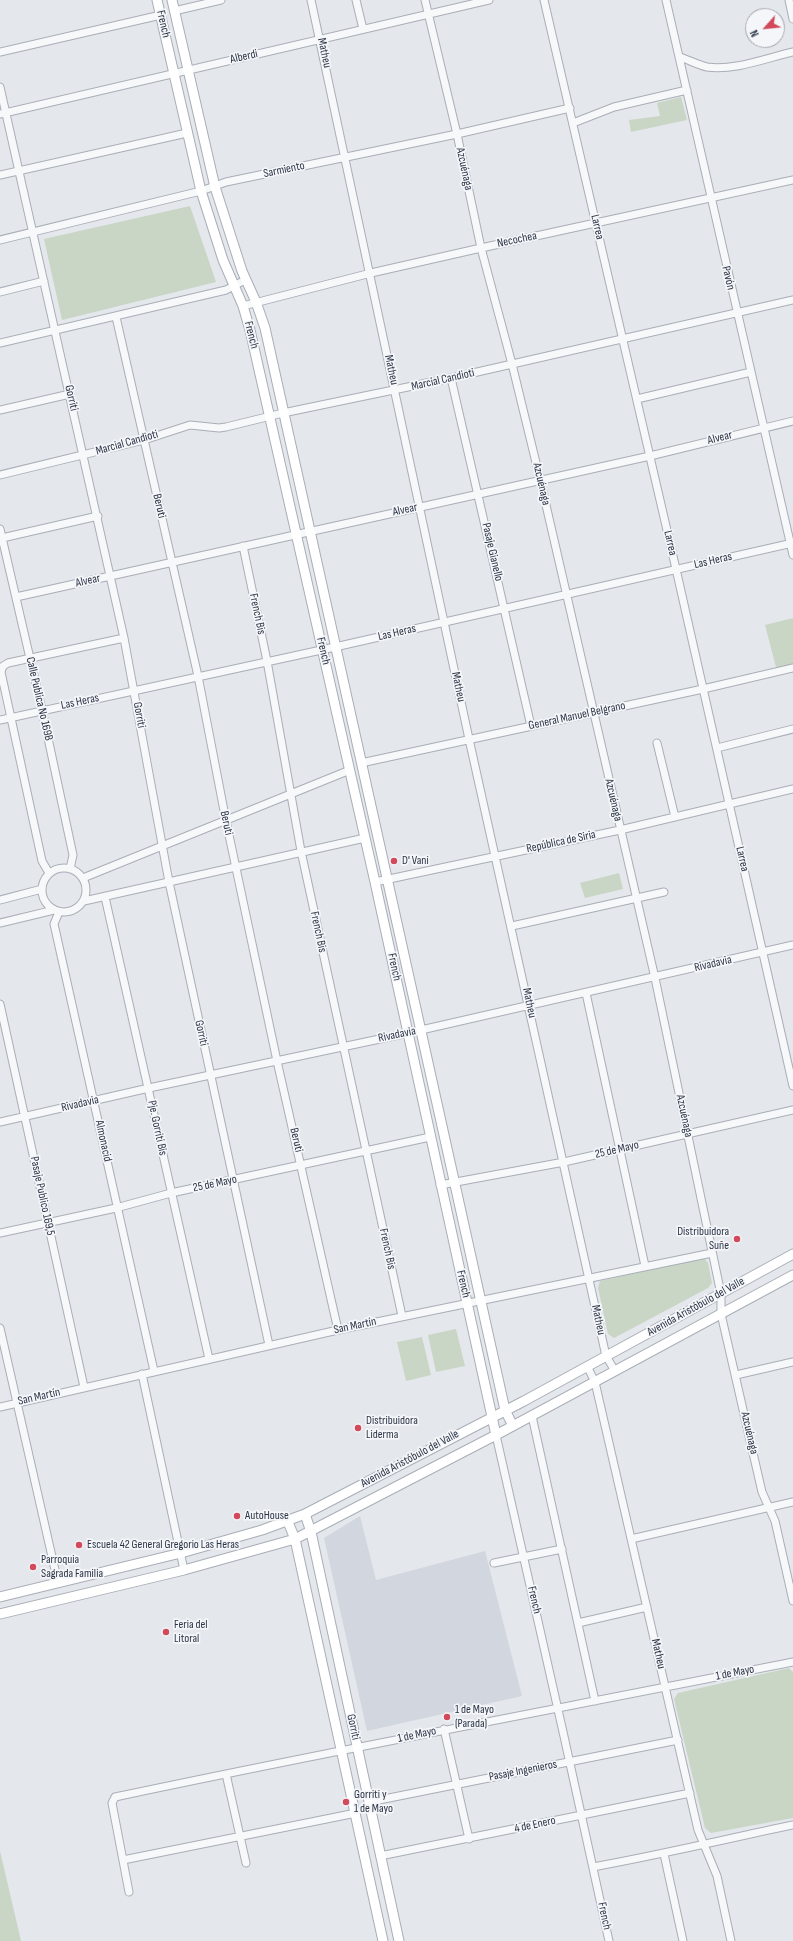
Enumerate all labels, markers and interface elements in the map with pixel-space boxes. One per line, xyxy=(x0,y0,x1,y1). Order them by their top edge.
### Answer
north arrow xyxy=(745,8,785,48)
street label: French xyxy=(153,9,173,39)
text: N xyxy=(748,28,762,39)
street label: Matheu xyxy=(314,37,334,69)
street label: Alberdi xyxy=(229,47,259,67)
street label: Azcuénaga xyxy=(452,146,476,192)
street label: Sarmiento xyxy=(262,159,306,181)
street label: Larrea xyxy=(587,213,607,241)
street label: Necochea xyxy=(496,229,538,251)
street label: Pavón xyxy=(718,265,738,291)
street label: French xyxy=(241,320,261,350)
street label: Matheu xyxy=(381,354,401,386)
street label: Marcial Candioti xyxy=(410,366,476,394)
street label: Gorriti xyxy=(61,384,81,412)
street label: Marcial Candioti xyxy=(94,427,160,459)
street label: Alvear xyxy=(706,428,734,448)
street label: Azcuénaga xyxy=(529,461,553,507)
street label: Beruti xyxy=(149,492,169,520)
street label: Alvear xyxy=(391,500,419,520)
street label: Pasaje Gianello xyxy=(478,521,506,583)
street label: Larrea xyxy=(660,529,680,557)
street label: Las Heras xyxy=(693,550,733,572)
street label: Alvear xyxy=(74,571,102,591)
street label: French Bis xyxy=(246,592,268,636)
street label: Las Heras xyxy=(377,622,417,644)
street label: French xyxy=(313,636,333,666)
street label: Calle Publica No 169B xyxy=(22,656,56,742)
street label: Matheu xyxy=(448,671,468,703)
street label: Las Heras xyxy=(60,691,100,713)
street label: General Manuel Belgrano xyxy=(527,699,627,733)
street label: Gorriti xyxy=(130,701,148,729)
street label: Azcuénaga xyxy=(601,777,625,823)
street label: Beruti xyxy=(216,810,236,836)
street label: República de Siria xyxy=(525,828,597,856)
street label: Larrea xyxy=(732,845,752,873)
place label: D' Vani xyxy=(402,854,429,868)
marker: D' Vani xyxy=(389,856,399,866)
street label: French Bis xyxy=(307,910,329,954)
street label: French xyxy=(384,952,404,982)
street label: Rivadavia xyxy=(693,953,733,975)
street label: Matheu xyxy=(519,987,539,1019)
street label: Gorriti xyxy=(191,1019,211,1047)
street label: Rivadavia xyxy=(377,1024,417,1046)
street label: Rivadavia xyxy=(60,1093,100,1115)
street label: Azcuénaga xyxy=(672,1093,696,1139)
street label: Pje. Gorriti Bis xyxy=(144,1099,170,1157)
street label: Almonacid xyxy=(92,1119,114,1163)
street label: Beruti xyxy=(286,1126,306,1154)
street label: 25 de Mayo xyxy=(594,1138,640,1162)
street label: Pasaje Publico 169,5 xyxy=(27,1155,57,1237)
street label: 25 de Mayo xyxy=(192,1172,238,1196)
place label: Distribuidora Suñe xyxy=(677,1225,729,1253)
street label: French Bis xyxy=(376,1227,398,1271)
marker: Distribuidora Suñe xyxy=(732,1234,742,1244)
street label: French xyxy=(453,1269,473,1299)
street label: Avenida Aristóbulo del Valle xyxy=(645,1274,747,1340)
street label: Matheu xyxy=(588,1304,608,1336)
street label: San Martín xyxy=(332,1314,378,1338)
street label: San Martín xyxy=(16,1385,62,1409)
street label: Azcuénaga xyxy=(737,1410,761,1456)
place label: Distribuidora Liderma xyxy=(366,1414,418,1442)
marker: Distribuidora Liderma xyxy=(353,1423,363,1433)
street label: Avenida Aristóbulo del Valle xyxy=(358,1427,462,1491)
place label: AutoHouse xyxy=(245,1509,289,1523)
marker: AutoHouse xyxy=(232,1511,242,1521)
place label: Escuela 42 General Gregorio Las Heras xyxy=(87,1538,239,1552)
marker: Escuela 42 General Gregorio Las Heras xyxy=(74,1540,84,1550)
place label: Parroquia Sagrada Familia xyxy=(41,1553,103,1581)
marker: Parroquia Sagrada Familia xyxy=(28,1562,38,1572)
street label: French xyxy=(524,1585,544,1615)
place label: Feria del Litoral xyxy=(174,1618,207,1646)
marker: Feria del Litoral xyxy=(161,1627,171,1637)
street label: Matheu xyxy=(648,1638,668,1670)
street label: 1 de Mayo xyxy=(714,1662,756,1684)
place label: 1 de Mayo (Parada) xyxy=(455,1703,494,1731)
marker: 1 de Mayo (Parada) xyxy=(442,1712,452,1722)
street label: Gorriti xyxy=(343,1713,363,1741)
street label: 1 de Mayo xyxy=(396,1724,438,1746)
street label: Pasaje Ingenieros xyxy=(488,1757,558,1785)
place label: Gorriti y 1 de Mayo xyxy=(354,1788,393,1816)
marker: Gorriti y 1 de Mayo xyxy=(341,1797,351,1807)
street label: 4 de Enero xyxy=(513,1814,557,1836)
street label: French xyxy=(594,1901,614,1931)

